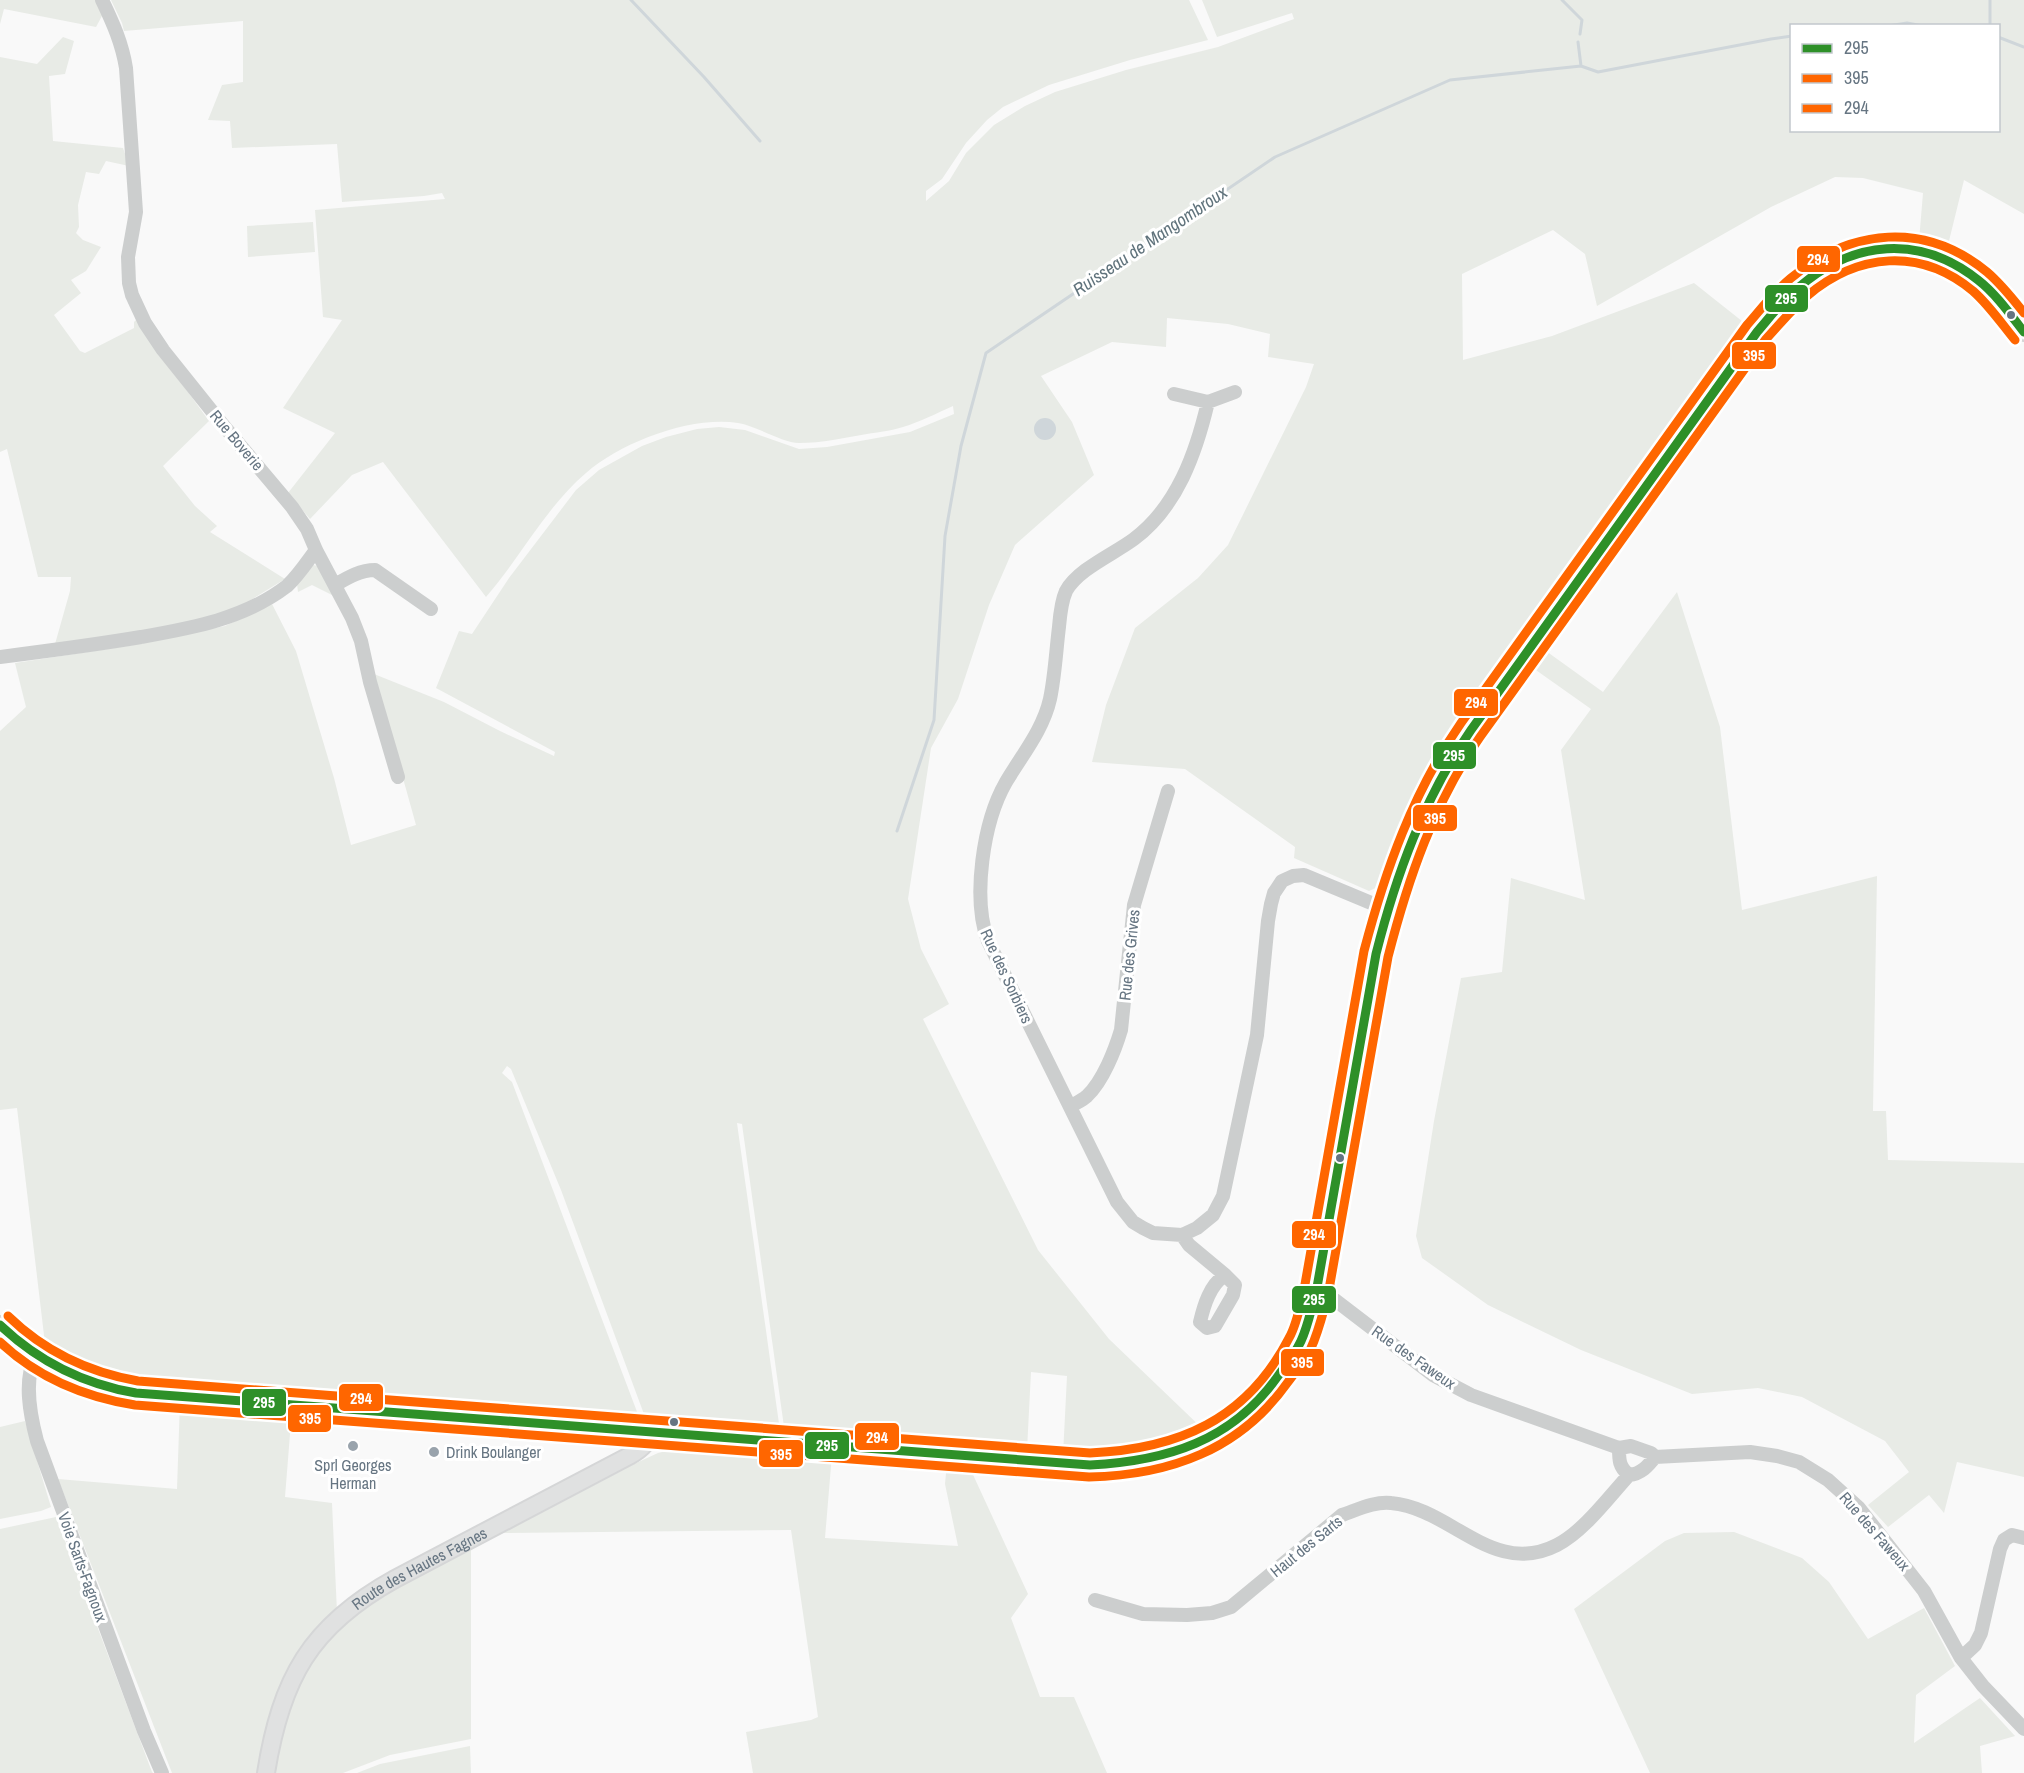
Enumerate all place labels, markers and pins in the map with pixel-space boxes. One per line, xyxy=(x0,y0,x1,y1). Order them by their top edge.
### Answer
unlabelled marker xyxy=(2005,309,2017,321)
unlabelled marker xyxy=(1334,1152,1346,1164)
unlabelled marker xyxy=(668,1416,680,1428)
marker: Sprl Georges Herman xyxy=(346,1439,360,1453)
place label: Drink Boulanger xyxy=(446,1441,541,1463)
marker: Drink Boulanger xyxy=(427,1445,441,1459)
place label: Sprl Georges Herman xyxy=(314,1454,392,1494)

